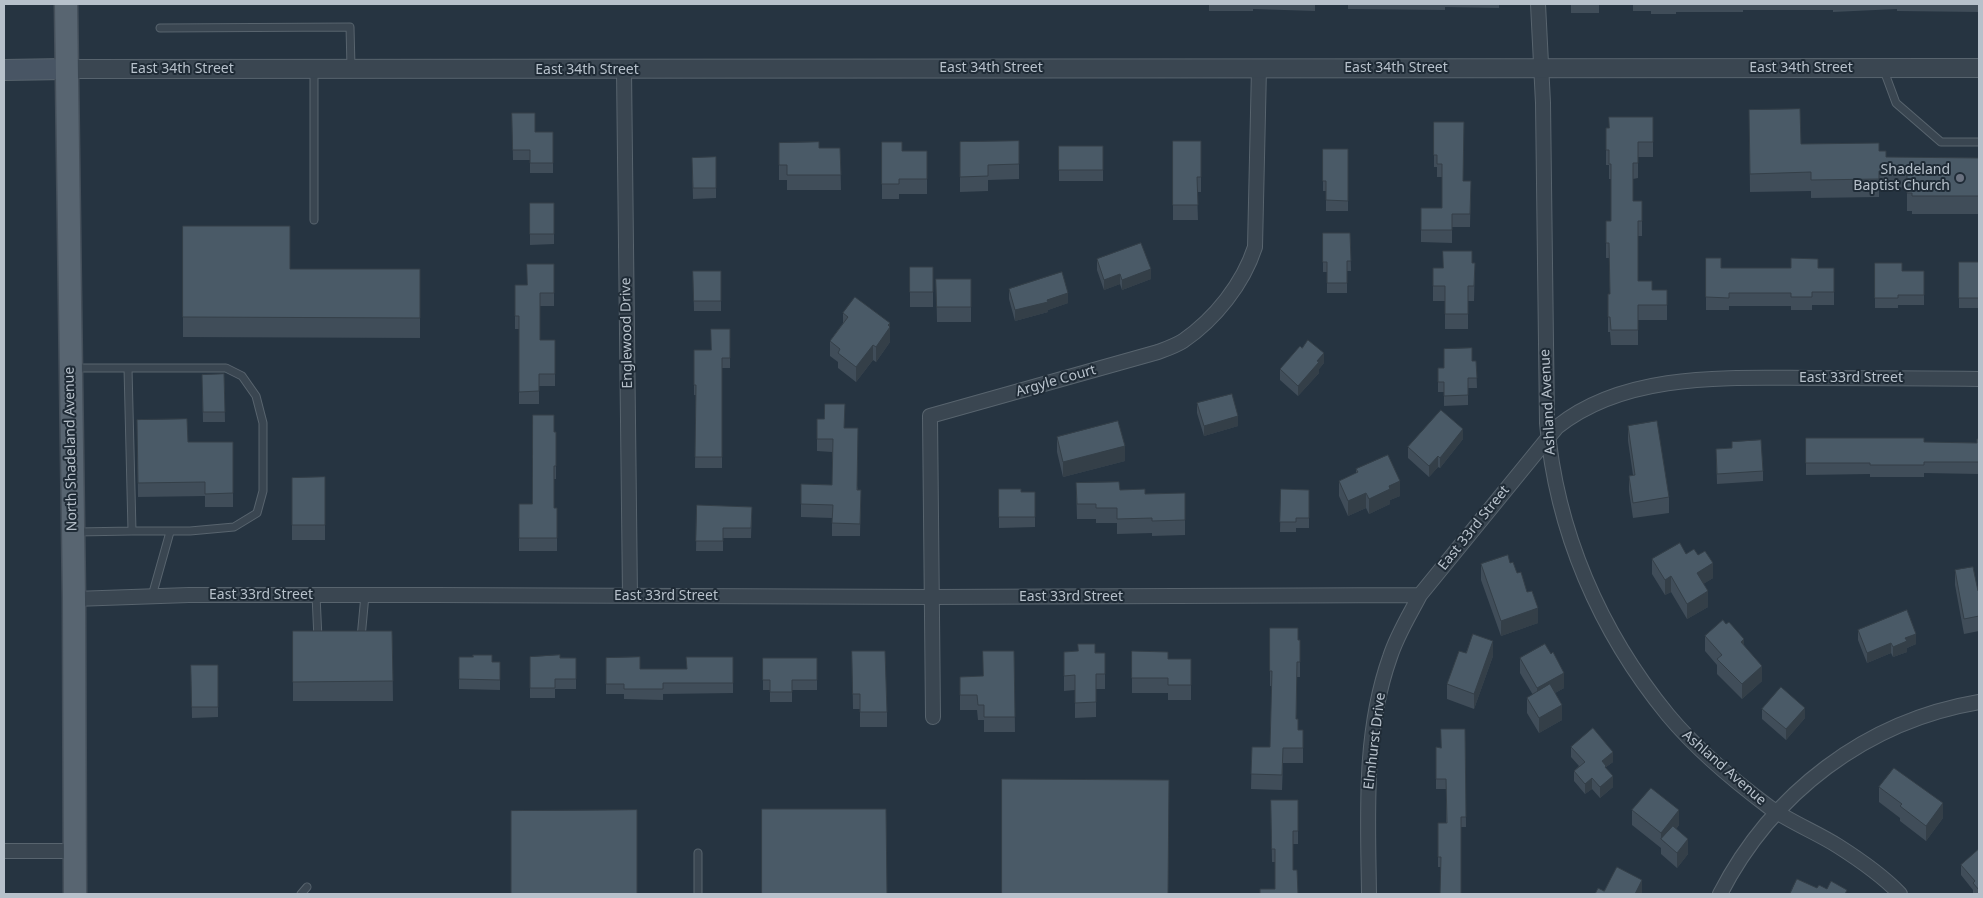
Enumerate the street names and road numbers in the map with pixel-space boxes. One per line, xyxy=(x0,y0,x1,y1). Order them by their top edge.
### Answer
street label: East 34th Street xyxy=(939,60,1043,76)
street label: East 34th Street xyxy=(1344,60,1448,76)
street label: East 34th Street xyxy=(1749,60,1853,76)
street label: East 34th Street xyxy=(130,61,234,77)
street label: East 34th Street xyxy=(535,62,639,78)
street label: Englewood Drive xyxy=(618,277,636,389)
street label: Ashland Avenue xyxy=(1537,349,1559,455)
street label: Argyle Court xyxy=(1014,362,1098,400)
street label: North Shadeland Avenue xyxy=(61,367,81,531)
street label: East 33rd Street xyxy=(1799,370,1903,386)
street label: East 33rd Street xyxy=(1435,482,1513,574)
street label: East 33rd Street xyxy=(209,587,313,603)
street label: East 33rd Street xyxy=(614,588,718,604)
street label: East 33rd Street xyxy=(1019,589,1123,605)
street label: Elmhurst Drive xyxy=(1361,692,1389,790)
street label: Ashland Avenue xyxy=(1679,727,1769,809)

